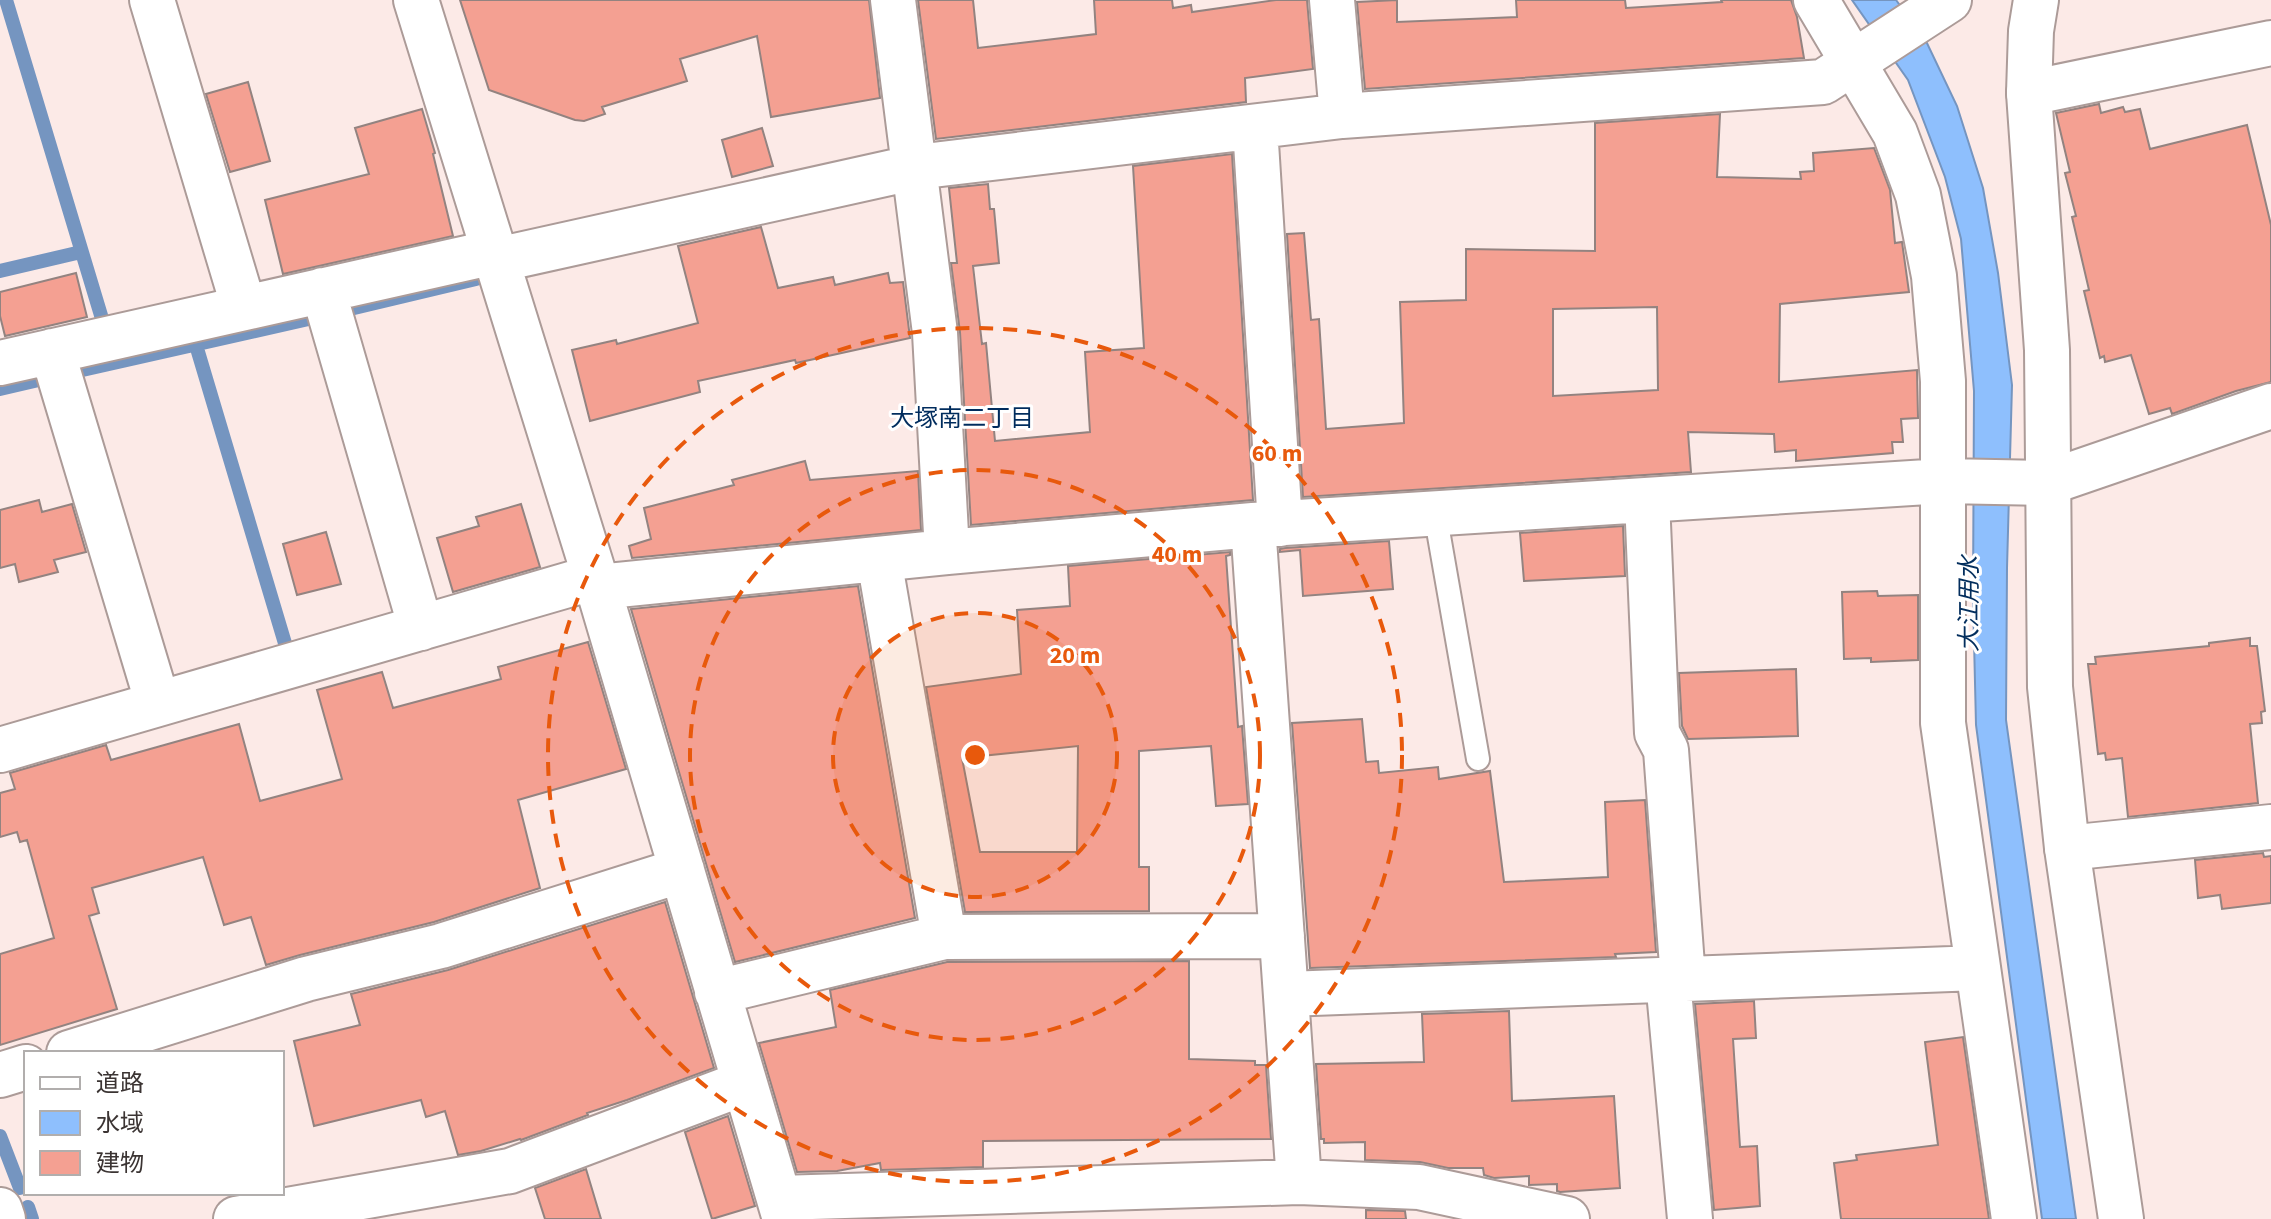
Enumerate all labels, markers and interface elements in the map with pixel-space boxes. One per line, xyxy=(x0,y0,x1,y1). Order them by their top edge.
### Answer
district label: 大塚南二丁目 xyxy=(890,401,1034,436)
text: 60 m xyxy=(1252,436,1302,471)
text: 40 m xyxy=(1152,537,1202,572)
water label: 大江用水 xyxy=(1952,553,1987,652)
text: 20 m xyxy=(1050,638,1100,673)
centre of rings xyxy=(961,741,989,769)
legend xyxy=(24,1051,284,1195)
text: 道路 xyxy=(96,1066,144,1101)
text: 水域 xyxy=(96,1106,144,1141)
text: 建物 xyxy=(96,1146,144,1181)

